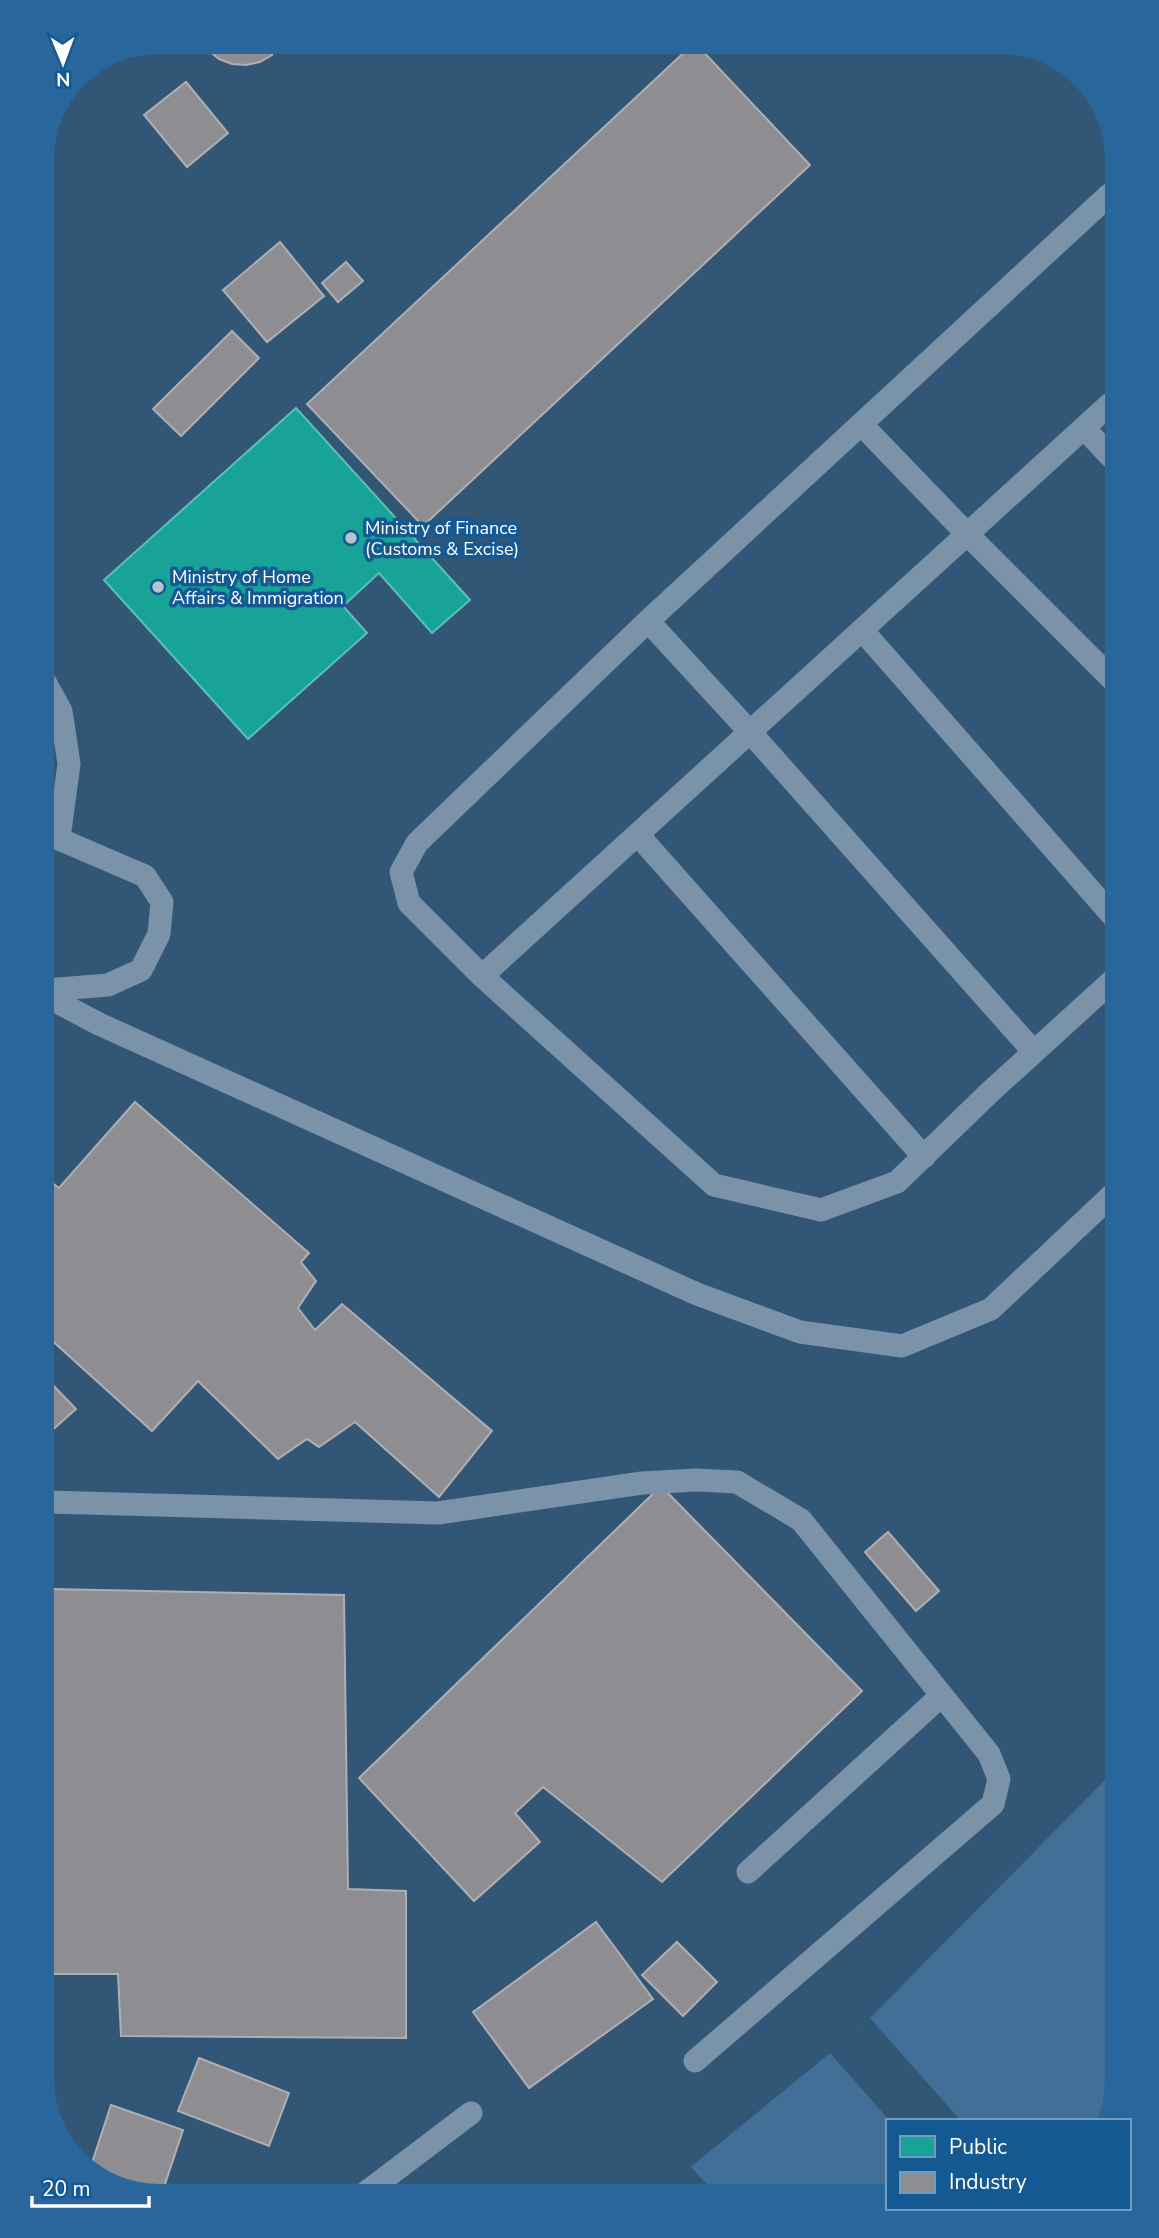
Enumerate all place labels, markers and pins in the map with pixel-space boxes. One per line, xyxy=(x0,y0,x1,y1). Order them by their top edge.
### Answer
place label: Ministry of Finance (Customs & Excise) xyxy=(365,516,519,561)
marker: Ministry of Finance (Customs & Excise) xyxy=(343,530,359,546)
place label: Ministry of Home Affairs & Immigration xyxy=(172,565,344,610)
marker: Ministry of Home Affairs & Immigration xyxy=(150,579,166,595)

